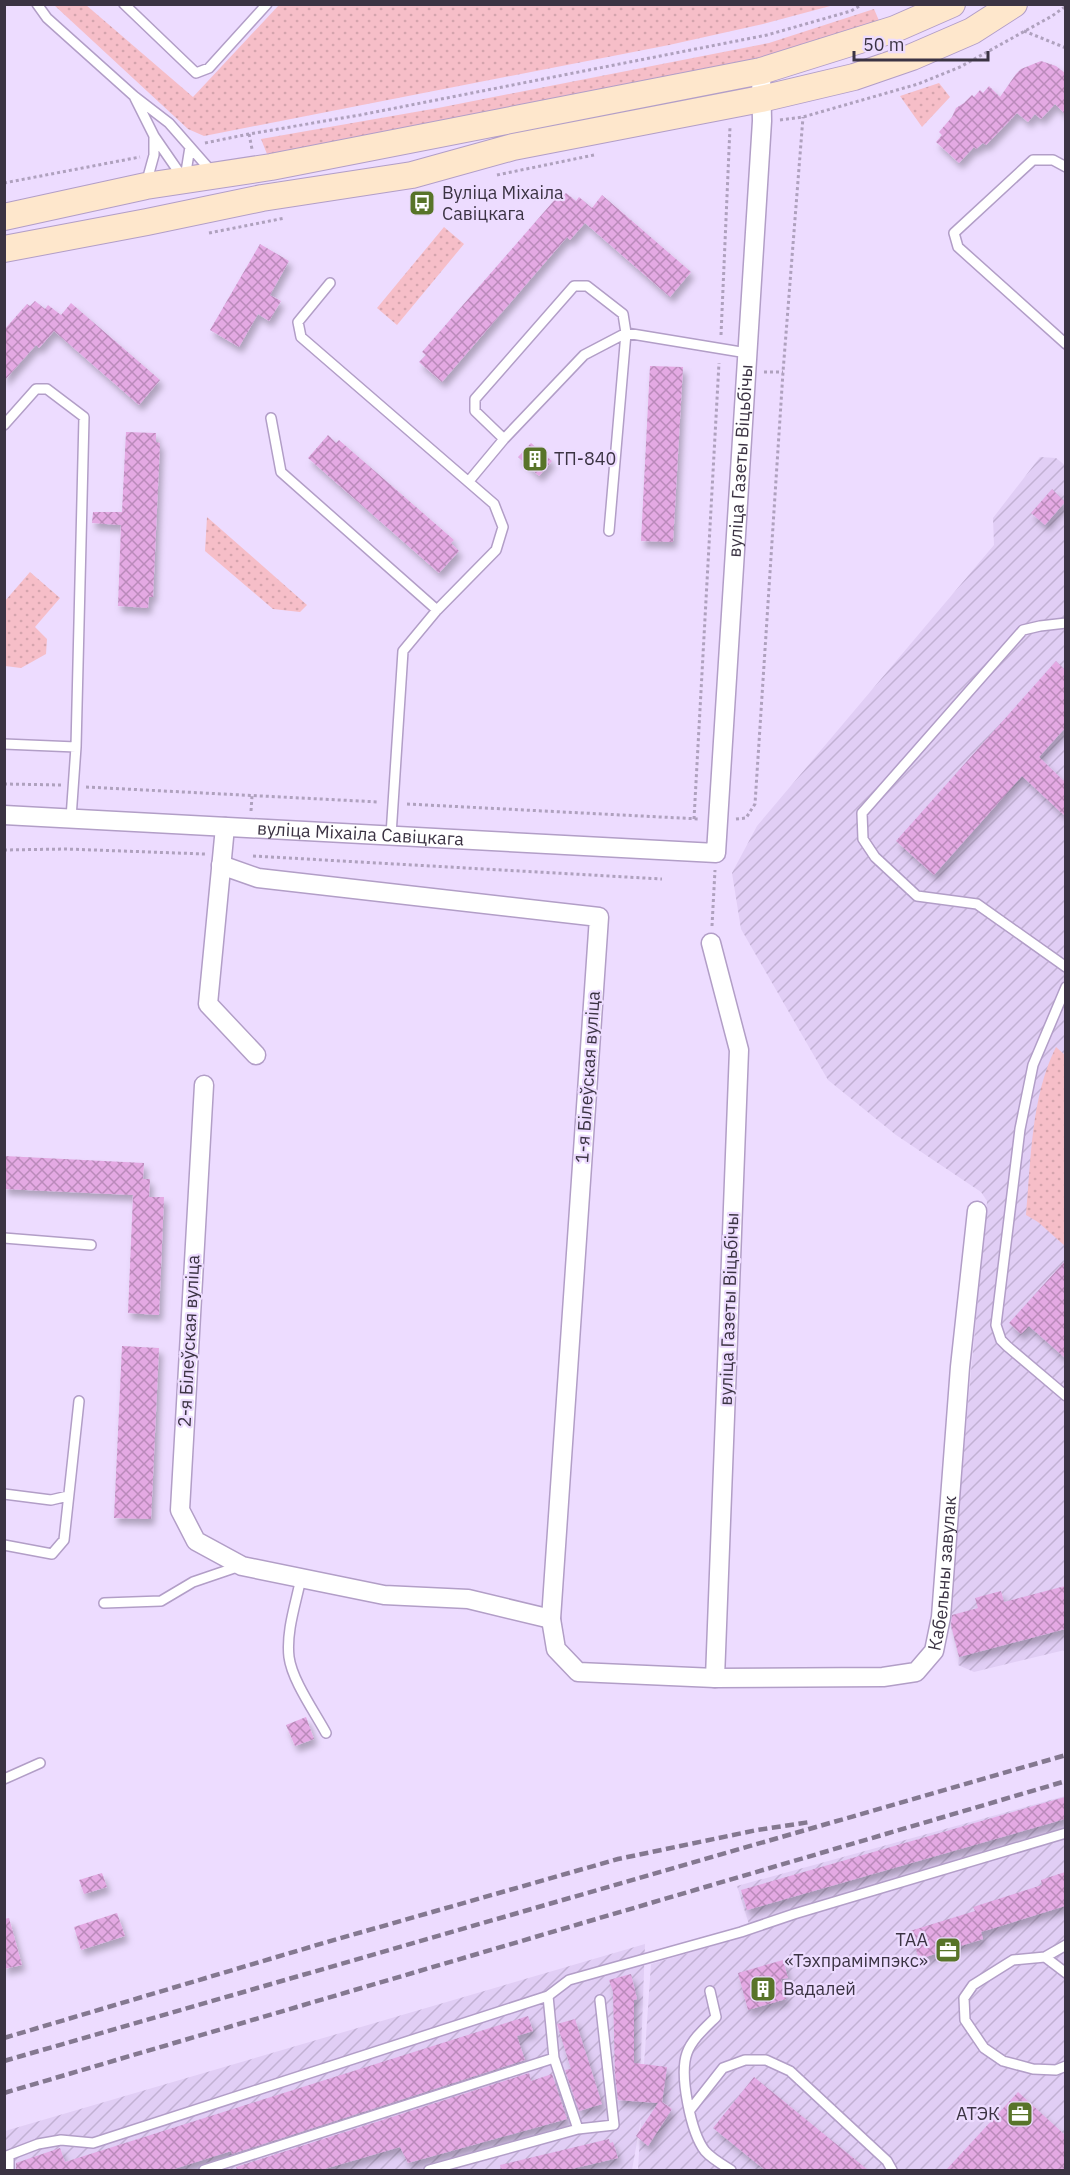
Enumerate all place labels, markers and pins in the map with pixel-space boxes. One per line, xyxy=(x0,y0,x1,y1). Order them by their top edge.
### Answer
place label: Вуліца Міхаіла Савіцкага xyxy=(442,181,564,225)
bus stop icon: Вуліца Міхаіла Савіцкага xyxy=(407,188,437,218)
building icon: ТП-840 xyxy=(520,444,550,474)
place label: ТП-840 xyxy=(554,447,616,470)
place label: ТАА «Тэхпрамімпэкс» xyxy=(785,1928,928,1972)
office icon: ТАА «Тэхпрамімпэкс» xyxy=(933,1935,963,1965)
building icon: Вадалей xyxy=(748,1974,778,2004)
place label: Вадалей xyxy=(783,1977,856,2000)
office icon: АТЭК xyxy=(1005,2099,1035,2129)
place label: АТЭК xyxy=(956,2102,1000,2125)

